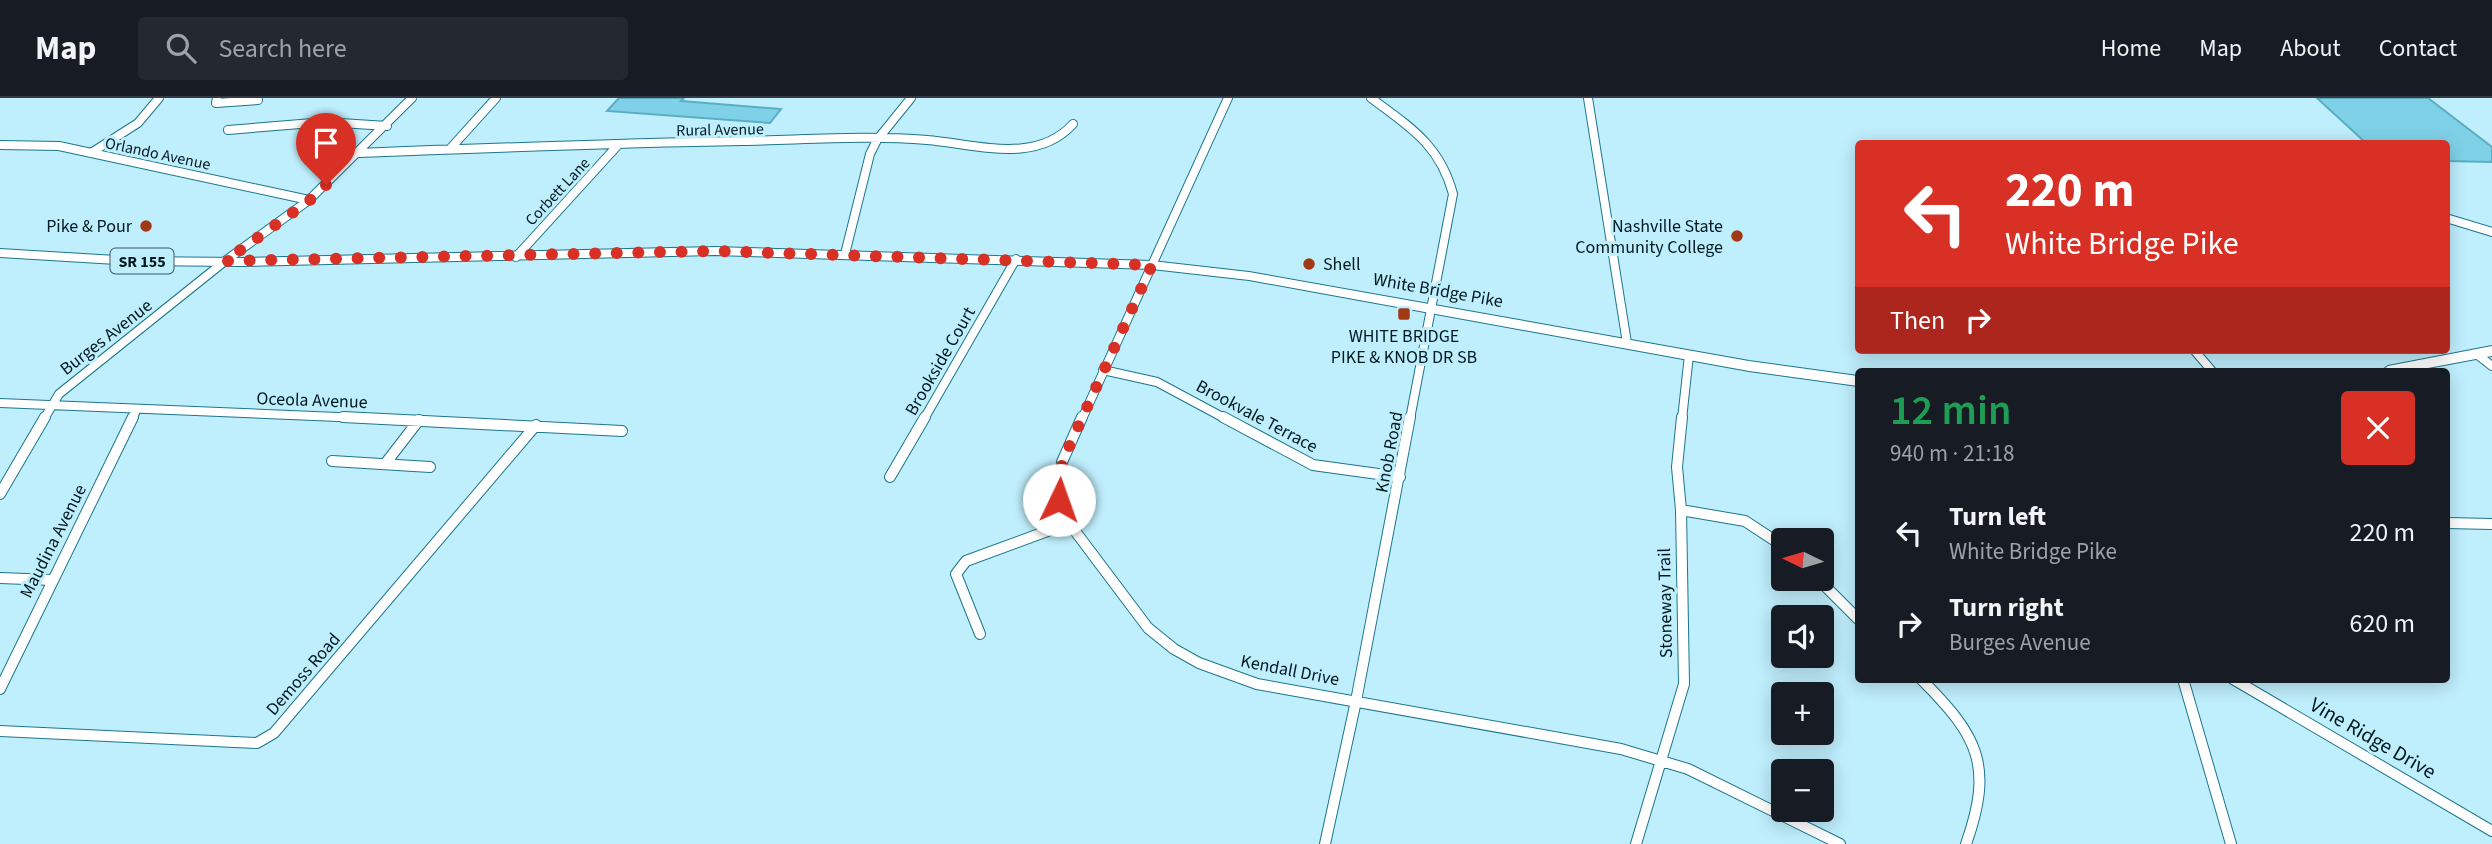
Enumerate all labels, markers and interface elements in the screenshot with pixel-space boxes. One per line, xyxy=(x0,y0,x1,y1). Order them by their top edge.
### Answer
search box xyxy=(138,17,628,80)
text: Map xyxy=(35,25,96,72)
icon: search xyxy=(162,29,200,67)
text: Search here xyxy=(218,30,347,67)
text: Home xyxy=(2101,31,2161,66)
text: Map xyxy=(2199,31,2242,66)
text: About xyxy=(2280,31,2341,66)
text: Contact xyxy=(2379,31,2457,66)
pin xyxy=(296,113,356,185)
street label: Rural Avenue xyxy=(676,118,764,142)
icon: arrive xyxy=(307,124,345,162)
street label: Orlando Avenue xyxy=(103,132,213,176)
street label: Corbett Lane xyxy=(520,153,595,231)
text: 220 m xyxy=(2005,156,2134,226)
icon: left xyxy=(1890,168,1981,259)
place label: Pike & Pour xyxy=(46,214,133,239)
place label: Nashville State Community College xyxy=(1575,214,1723,260)
marker: Pike & Pour xyxy=(138,218,154,234)
text: White Bridge Pike xyxy=(2005,221,2239,267)
marker: Nashville State Community College xyxy=(1729,228,1745,244)
road number: SR 155 xyxy=(110,248,174,274)
place label: Shell xyxy=(1323,252,1361,277)
marker: Shell xyxy=(1301,256,1317,272)
street label: White Bridge Pike xyxy=(1371,267,1505,314)
street label: Burges Avenue xyxy=(55,293,158,381)
icon: right xyxy=(1959,301,1997,339)
street label: Brookside Court xyxy=(899,302,982,420)
text: Then xyxy=(1890,302,1945,339)
marker: WHITE BRIDGE PIKE & KNOB DR SB xyxy=(1396,306,1412,322)
place label: WHITE BRIDGE PIKE & KNOB DR SB xyxy=(1331,324,1477,370)
street label: Brookvale Terrace xyxy=(1191,374,1322,459)
text: 12 min xyxy=(1890,381,2011,441)
street label: Oceola Avenue xyxy=(256,386,368,415)
button: close xyxy=(2341,391,2415,465)
street label: Knob Road xyxy=(1369,409,1410,495)
text: 940 m · 21:18 xyxy=(1890,437,2014,470)
position arrow xyxy=(1022,463,1096,537)
street label: Maudina Avenue xyxy=(14,480,93,602)
text: Turn left xyxy=(1949,498,2046,535)
icon: left xyxy=(1890,514,1928,552)
text: 220 m xyxy=(2349,514,2415,551)
north arrow xyxy=(1771,528,1834,592)
map controls xyxy=(1771,528,1834,822)
text: White Bridge Pike xyxy=(1949,535,2117,568)
street label: Stoneway Trail xyxy=(1652,548,1679,658)
text: Turn right xyxy=(1949,589,2064,626)
button: sound xyxy=(1771,605,1834,668)
icon: right xyxy=(1890,605,1928,643)
text: 620 m xyxy=(2349,605,2415,642)
text: Burges Avenue xyxy=(1949,626,2091,659)
street label: Demoss Road xyxy=(260,628,346,721)
street label: Kendall Drive xyxy=(1238,649,1341,692)
button: + xyxy=(1771,682,1834,745)
street label: Vine Ridge Drive xyxy=(2304,690,2442,786)
button: − xyxy=(1771,759,1834,822)

